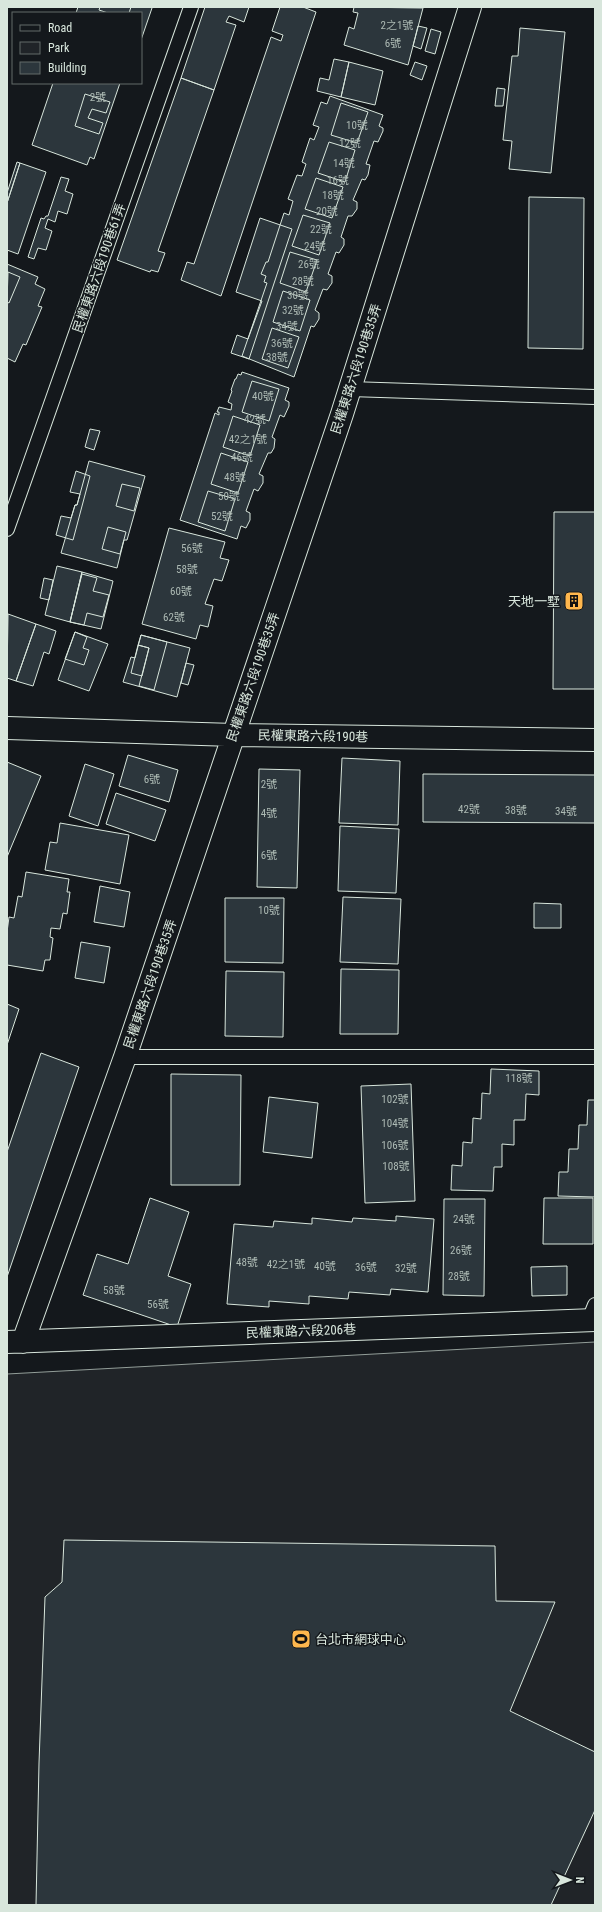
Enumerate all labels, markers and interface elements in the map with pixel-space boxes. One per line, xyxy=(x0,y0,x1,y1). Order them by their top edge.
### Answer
legend xyxy=(12,12,142,84)
house number: 2之1號 xyxy=(381,19,413,32)
text: Road xyxy=(48,21,72,35)
house number: 6號 xyxy=(385,37,401,50)
text: Park xyxy=(48,41,70,55)
text: Building xyxy=(48,61,86,75)
house number: 2號 xyxy=(90,91,106,104)
house number: 10號 xyxy=(346,119,368,132)
house number: 12號 xyxy=(339,137,361,150)
house number: 14號 xyxy=(333,157,355,170)
house number: 16號 xyxy=(327,174,349,187)
house number: 18號 xyxy=(322,189,344,202)
street label: 民權東路六段190巷61弄 xyxy=(70,201,128,335)
house number: 20號 xyxy=(316,205,338,218)
house number: 22號 xyxy=(310,223,332,236)
house number: 24號 xyxy=(304,240,326,253)
house number: 26號 xyxy=(298,258,320,271)
house number: 28號 xyxy=(292,275,314,288)
house number: 30號 xyxy=(287,289,309,302)
street label: 民權東路六段190巷35弄 xyxy=(328,302,384,436)
house number: 32號 xyxy=(282,304,304,317)
house number: 34號 xyxy=(276,320,298,333)
house number: 36號 xyxy=(271,337,293,350)
house number: 38號 xyxy=(266,351,288,364)
house number: 40號 xyxy=(252,390,274,403)
house number: 42號 xyxy=(244,413,266,426)
house number: 42之1號 xyxy=(229,433,267,446)
house number: 46號 xyxy=(231,451,253,464)
house number: 48號 xyxy=(224,471,246,484)
house number: 50號 xyxy=(218,490,240,503)
house number: 52號 xyxy=(211,510,233,523)
house number: 56號 xyxy=(181,542,203,555)
house number: 58號 xyxy=(176,563,198,576)
house number: 60號 xyxy=(170,585,192,598)
building icon: 天地一墅 xyxy=(563,590,585,612)
place label: 天地一墅 xyxy=(508,594,560,609)
street label: 民權東路六段190巷35弄 xyxy=(224,610,282,744)
house number: 62號 xyxy=(163,611,185,624)
street label: 民權東路六段190巷 xyxy=(258,728,368,744)
house number: 6號 xyxy=(144,773,160,786)
house number: 2號 xyxy=(261,778,277,791)
house number: 42號 xyxy=(458,803,480,816)
house number: 38號 xyxy=(505,804,527,817)
house number: 34號 xyxy=(555,805,577,818)
house number: 4號 xyxy=(261,807,277,820)
house number: 6號 xyxy=(261,849,277,862)
house number: 10號 xyxy=(258,904,280,917)
street label: 民權東路六段190巷35弄 xyxy=(121,917,179,1051)
house number: 118號 xyxy=(505,1072,533,1085)
house number: 102號 xyxy=(381,1093,409,1106)
house number: 104號 xyxy=(381,1117,409,1130)
house number: 106號 xyxy=(381,1139,409,1152)
house number: 108號 xyxy=(382,1160,410,1173)
house number: 24號 xyxy=(453,1213,475,1226)
house number: 26號 xyxy=(450,1244,472,1257)
house number: 48號 xyxy=(236,1256,258,1269)
house number: 42之1號 xyxy=(267,1258,305,1271)
house number: 40號 xyxy=(314,1260,336,1273)
house number: 36號 xyxy=(355,1261,377,1274)
house number: 32號 xyxy=(395,1262,417,1275)
house number: 28號 xyxy=(448,1270,470,1283)
house number: 58號 xyxy=(103,1284,125,1297)
house number: 56號 xyxy=(147,1298,169,1311)
street label: 民權東路六段206巷 xyxy=(246,1322,356,1340)
sports icon: 台北市網球中心 xyxy=(290,1628,312,1650)
place label: 台北市網球中心 xyxy=(315,1632,406,1647)
north arrow xyxy=(550,1860,590,1900)
text: N xyxy=(573,1877,586,1884)

